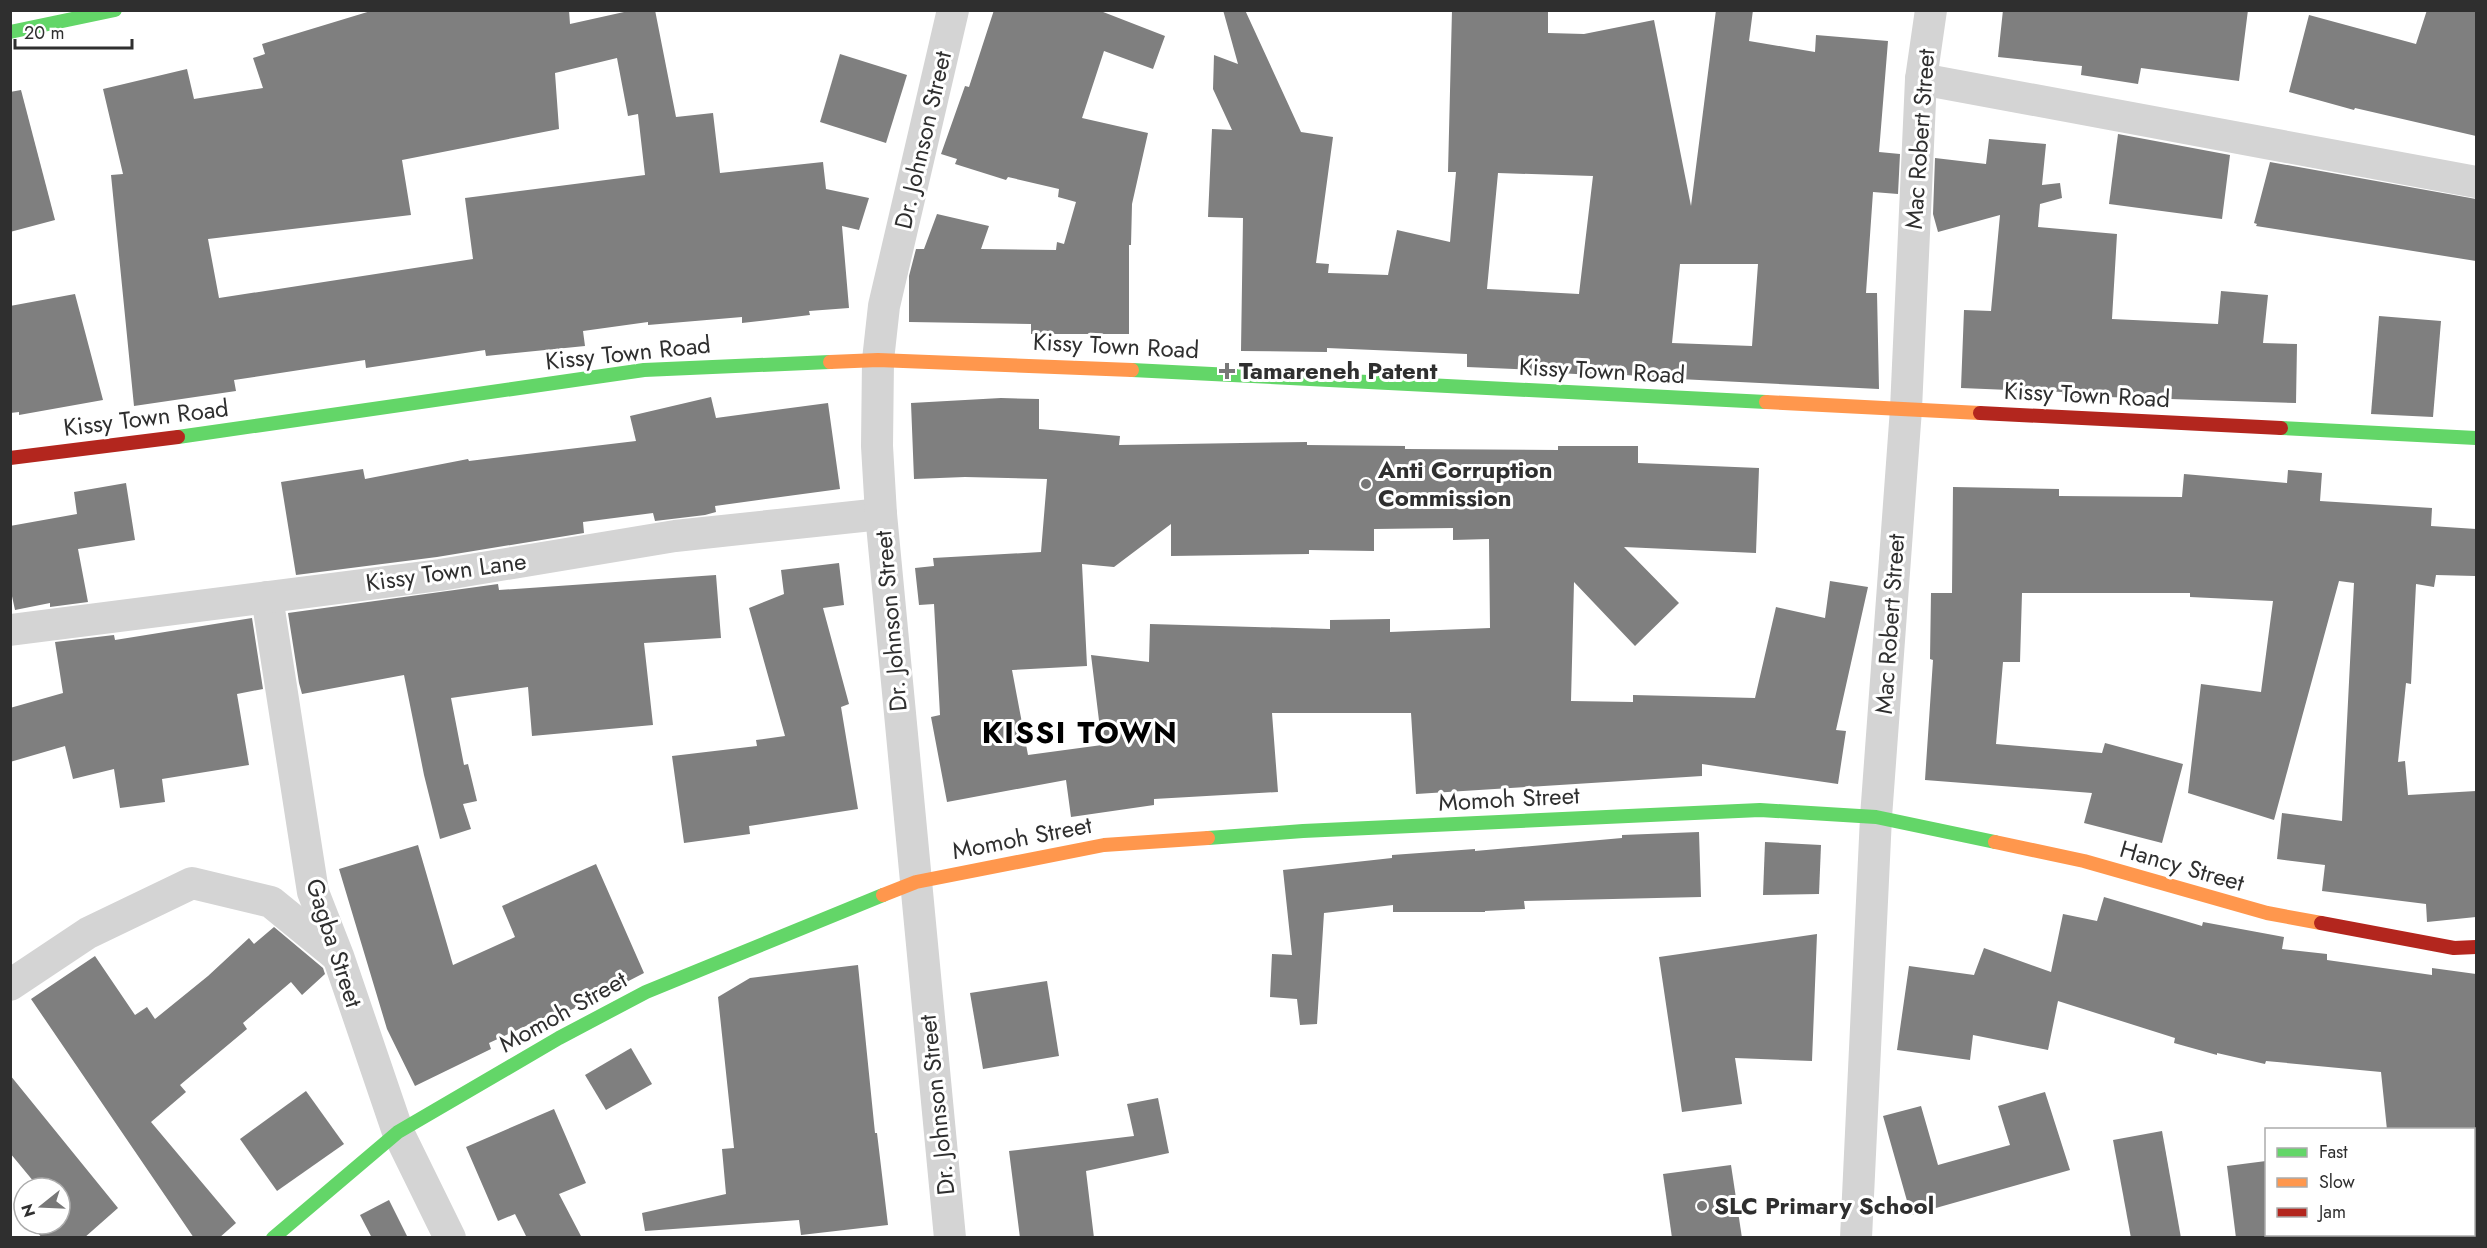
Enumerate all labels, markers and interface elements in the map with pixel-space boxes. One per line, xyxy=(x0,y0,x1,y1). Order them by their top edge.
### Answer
scale bar xyxy=(15,12,132,50)
text: 20 m xyxy=(24,20,64,46)
street label: Dr. Johnson Street xyxy=(885,47,960,232)
street label: Mac Robert Street xyxy=(1896,47,1943,230)
street label: Kissy Town Road xyxy=(1032,324,1200,367)
street label: Kissy Town Road xyxy=(543,326,712,379)
street label: Kissy Town Road xyxy=(1518,349,1686,392)
place label: Tamareneh Patent xyxy=(1239,353,1438,388)
marker: Tamareneh Patent xyxy=(1220,364,1234,378)
street label: Kissy Town Road xyxy=(2003,373,2171,416)
street label: Kissy Town Road xyxy=(61,390,231,445)
place label: Anti Corruption Commission xyxy=(1377,452,1552,515)
marker: Anti Corruption Commission xyxy=(1359,477,1373,491)
street label: Dr. Johnson Street xyxy=(865,529,916,713)
street label: Mac Robert Street xyxy=(1866,532,1913,715)
street label: Kissy Town Lane xyxy=(363,543,528,600)
district label: KISSI TOWN xyxy=(982,711,1178,754)
street label: Momoh Street xyxy=(1437,777,1581,820)
street label: Momoh Street xyxy=(949,807,1095,868)
street label: Hancy Street xyxy=(2116,831,2249,900)
street label: Gagba Street xyxy=(297,874,372,1012)
street label: Momoh Street xyxy=(492,962,633,1061)
street label: Dr. Johnson Street xyxy=(910,1013,963,1197)
legend xyxy=(2265,1128,2475,1236)
text: Fast xyxy=(2319,1139,2348,1165)
text: Slow xyxy=(2319,1169,2356,1195)
north arrow xyxy=(12,1176,72,1236)
place label: SLC Primary School xyxy=(1714,1188,1934,1223)
marker: SLC Primary School xyxy=(1695,1199,1709,1213)
text: Jam xyxy=(2317,1199,2346,1225)
text: N xyxy=(15,1201,41,1220)

